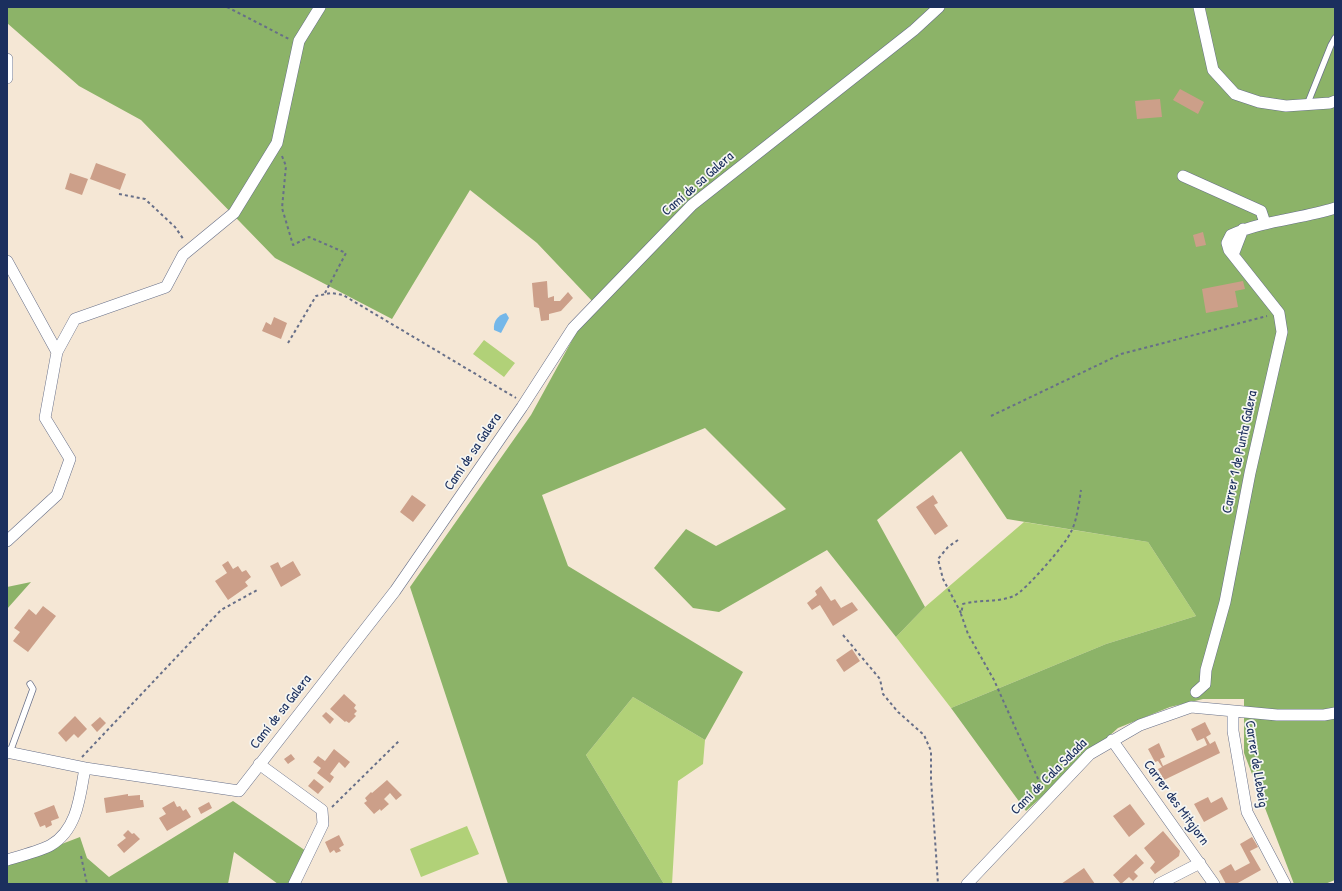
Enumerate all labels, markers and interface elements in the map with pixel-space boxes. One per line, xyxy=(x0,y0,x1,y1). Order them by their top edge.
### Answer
street label: Camí de sa Galera xyxy=(659,148,737,220)
street label: Carrer 1 de Punta Galera xyxy=(1219,389,1261,515)
street label: Camí de sa Galera xyxy=(441,410,505,494)
street label: Camí de sa Galera xyxy=(247,671,315,753)
street label: Carrer de Llebeig xyxy=(1241,719,1271,809)
street label: Camí de Cala Salada xyxy=(1007,735,1091,819)
street label: Carrer des Mitgjorn xyxy=(1140,757,1212,849)

